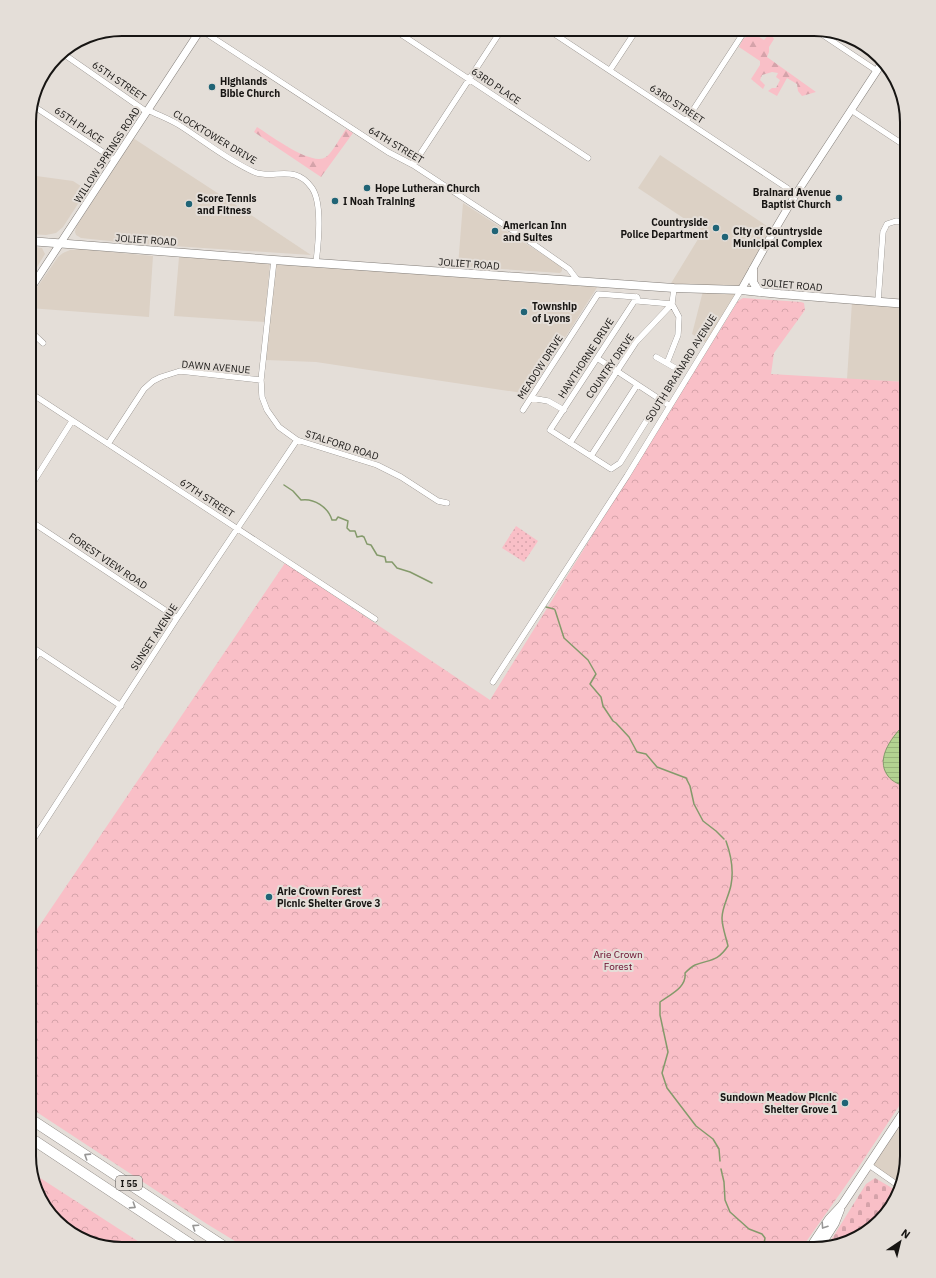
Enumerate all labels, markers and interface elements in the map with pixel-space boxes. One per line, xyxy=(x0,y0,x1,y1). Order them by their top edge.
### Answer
street label: 65TH STREET xyxy=(90,58,149,104)
street label: 63RD PLACE xyxy=(469,65,523,107)
place label: Highlands Bible Church xyxy=(220,75,280,100)
street label: 63RD STREET xyxy=(647,81,707,127)
marker: Highlands Bible Church xyxy=(207,82,217,92)
street label: 65TH PLACE xyxy=(52,104,106,146)
street label: WILLOW SPRINGS ROAD xyxy=(71,104,143,205)
street label: CLOCKTOWER DRIVE xyxy=(171,107,259,167)
street label: 64TH STREET xyxy=(366,123,426,167)
place label: Hope Lutheran Church xyxy=(375,182,480,195)
marker: Hope Lutheran Church xyxy=(362,183,372,193)
place label: Brainard Avenue Baptist Church xyxy=(753,186,831,211)
place label: Score Tennis and Fitness xyxy=(197,192,257,217)
marker: Brainard Avenue Baptist Church xyxy=(834,193,844,203)
place label: I Noah Training xyxy=(343,195,415,208)
marker: I Noah Training xyxy=(330,196,340,206)
marker: Score Tennis and Fitness xyxy=(184,199,194,209)
place label: Countryside Police Department xyxy=(620,216,708,241)
place label: American Inn and Suites xyxy=(503,219,567,244)
marker: Countryside Police Department xyxy=(711,223,721,233)
place label: City of Countryside Municipal Complex xyxy=(733,225,823,250)
marker: American Inn and Suites xyxy=(490,226,500,236)
street label: JOLIET ROAD xyxy=(115,231,177,249)
marker: City of Countryside Municipal Complex xyxy=(720,232,730,242)
street label: JOLIET ROAD xyxy=(438,255,500,273)
street label: JOLIET ROAD xyxy=(761,276,823,294)
place label: Township of Lyons xyxy=(532,300,577,325)
marker: Township of Lyons xyxy=(519,307,529,317)
street label: SOUTH BRAINARD AVENUE xyxy=(642,312,720,424)
street label: HAWTHORNE DRIVE xyxy=(555,315,617,401)
street label: COUNTRY DRIVE xyxy=(583,331,637,401)
street label: MEADOW DRIVE xyxy=(514,332,566,402)
street label: DAWN AVENUE xyxy=(181,358,251,376)
street label: STALFORD ROAD xyxy=(304,427,381,463)
street label: 67TH STREET xyxy=(177,476,237,521)
street label: FOREST VIEW ROAD xyxy=(66,530,150,592)
street label: SUNSET AVENUE xyxy=(128,601,181,673)
place label: Arie Crown Forest Picnic Shelter Grove 3 xyxy=(277,885,381,910)
marker: Arie Crown Forest Picnic Shelter Grove 3 xyxy=(264,892,274,902)
park label: Arie Crown Forest xyxy=(593,948,643,973)
place label: Sundown Meadow Picnic Shelter Grove 1 xyxy=(720,1091,837,1116)
marker: Sundown Meadow Picnic Shelter Grove 1 xyxy=(840,1098,850,1108)
one-way arrow xyxy=(84,1153,91,1161)
road number: I 55 xyxy=(116,1176,142,1190)
one-way arrow xyxy=(129,1201,136,1209)
one-way arrow xyxy=(822,1222,829,1229)
north arrow xyxy=(880,1222,920,1262)
one-way arrow xyxy=(193,1225,200,1232)
text: N xyxy=(898,1226,913,1242)

